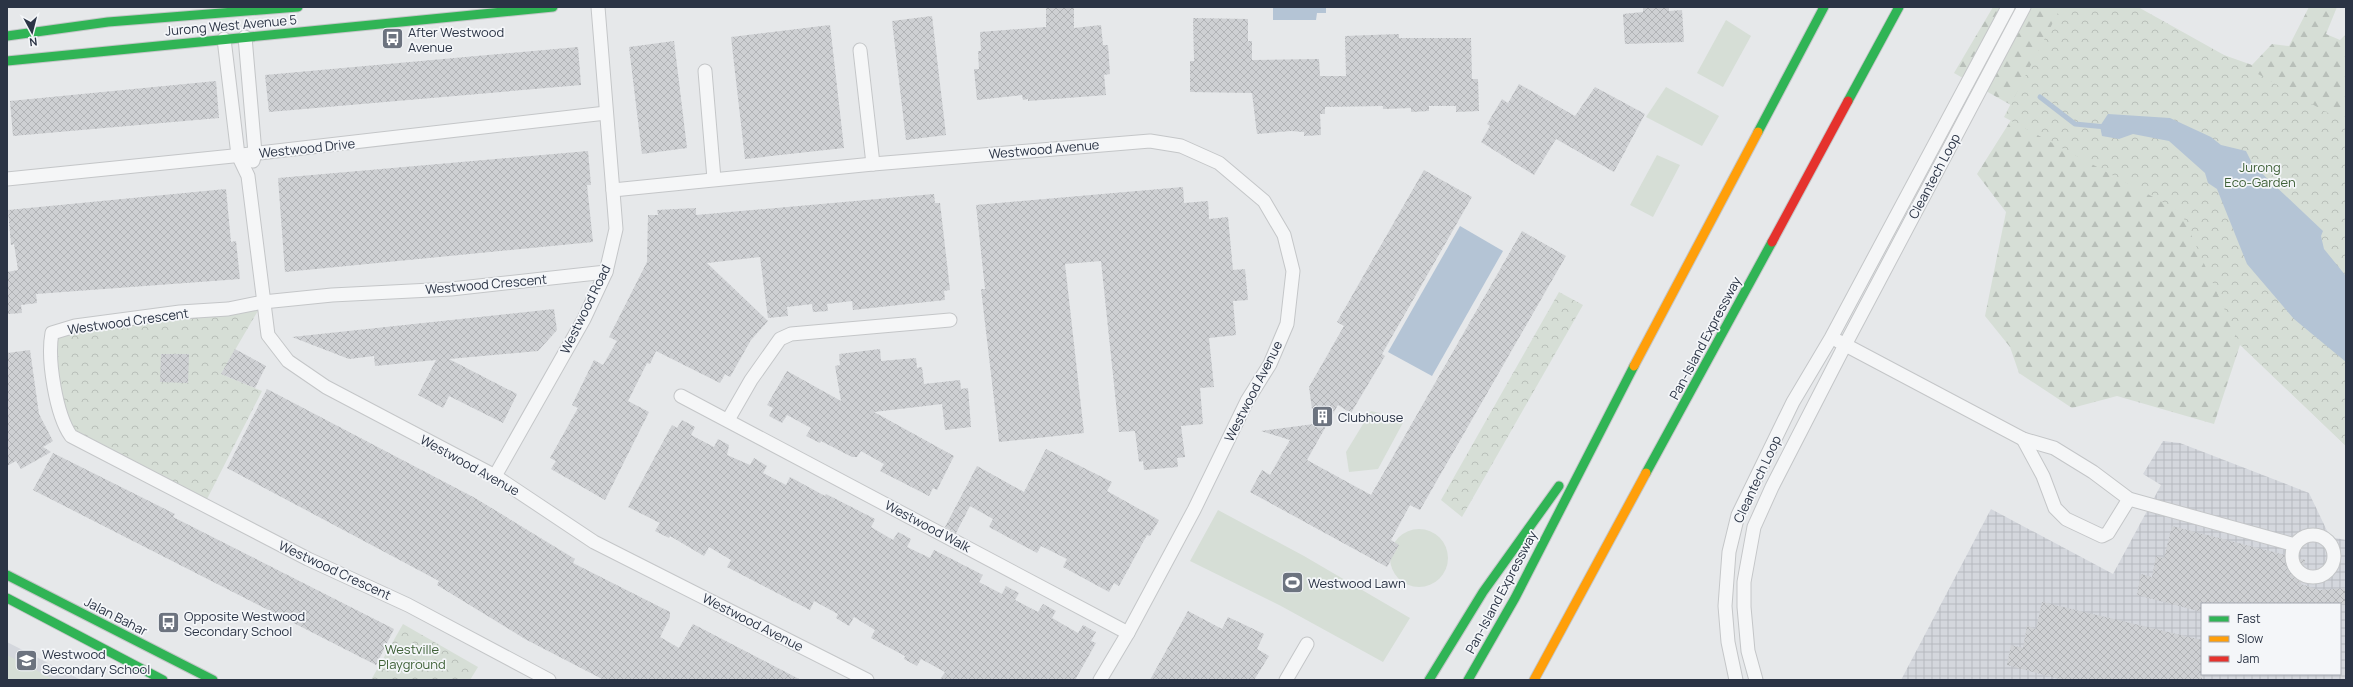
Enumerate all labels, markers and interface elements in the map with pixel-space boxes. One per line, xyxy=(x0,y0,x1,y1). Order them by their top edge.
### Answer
street label: Jurong West Avenue 5 xyxy=(164,10,298,40)
north arrow xyxy=(12,12,52,52)
place label: After Westwood Avenue xyxy=(408,23,504,56)
bus stop icon: After Westwood Avenue xyxy=(380,26,406,52)
text: N xyxy=(28,34,38,50)
street label: Cleantech Loop xyxy=(1904,130,1964,222)
street label: Westwood Drive xyxy=(258,134,356,162)
street label: Westwood Avenue xyxy=(988,135,1100,163)
park label: Jurong Eco-Garden xyxy=(2224,158,2296,191)
street label: Westwood Road xyxy=(556,261,614,357)
street label: Westwood Crescent xyxy=(424,270,548,298)
street label: Pan-Island Expressway xyxy=(1665,273,1745,403)
street label: Westwood Crescent xyxy=(66,304,190,338)
street label: Westwood Avenue xyxy=(1220,337,1286,445)
building icon: Clubhouse xyxy=(1309,404,1335,430)
place label: Clubhouse xyxy=(1338,408,1404,426)
street label: Westwood Avenue xyxy=(417,430,523,500)
street label: Cleantech Loop xyxy=(1729,432,1785,526)
street label: Westwood Walk xyxy=(882,496,975,556)
street label: Pan-Island Expressway xyxy=(1461,527,1541,657)
street label: Westwood Crescent xyxy=(276,536,394,604)
sports icon: Westwood Lawn xyxy=(1280,570,1306,596)
place label: Westwood Lawn xyxy=(1308,574,1406,592)
street label: Westwood Avenue xyxy=(699,589,807,655)
street label: Jalan Bahar xyxy=(81,592,151,640)
legend xyxy=(2201,603,2341,675)
place label: Opposite Westwood Secondary School xyxy=(184,607,305,640)
bus stop icon: Opposite Westwood Secondary School xyxy=(155,610,181,636)
text: Fast xyxy=(2237,610,2261,627)
text: Slow xyxy=(2237,630,2263,647)
park label: Westville Playground xyxy=(378,640,446,673)
place label: Westwood Secondary School xyxy=(42,645,150,678)
school or university icon: Westwood Secondary School xyxy=(13,648,39,674)
text: Jam xyxy=(2237,650,2259,667)

